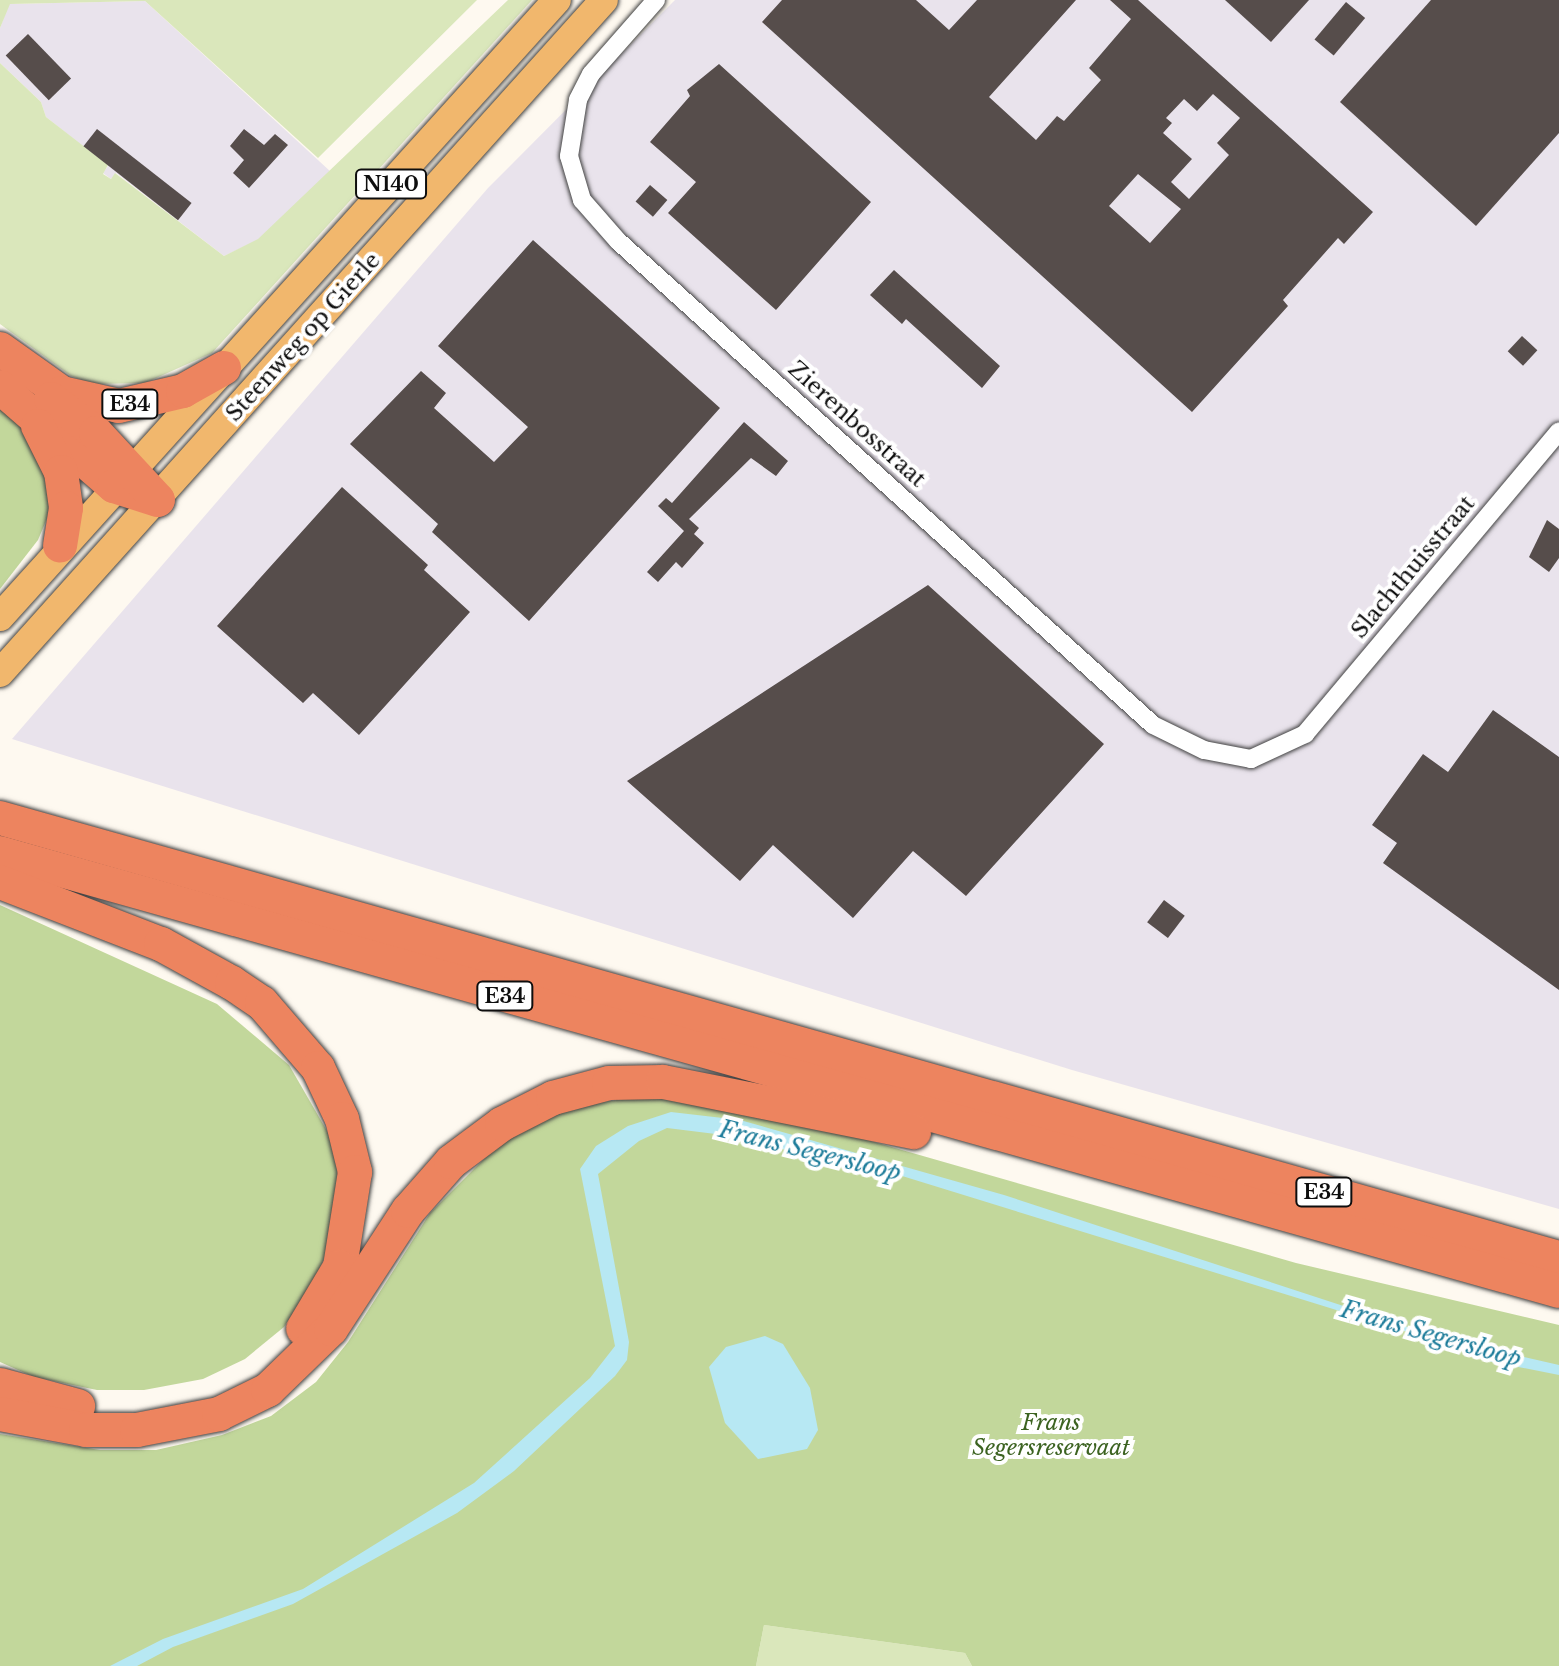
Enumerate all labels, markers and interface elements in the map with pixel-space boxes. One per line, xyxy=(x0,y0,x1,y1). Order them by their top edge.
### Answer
road number: N140 xyxy=(355,168,427,200)
street label: Steenweg op Gierle xyxy=(220,247,386,427)
street label: Zierenbosstraat xyxy=(783,356,931,492)
road number: E34 xyxy=(100,388,160,420)
street label: Slachthuisstraat xyxy=(1346,490,1480,644)
road number: E34 xyxy=(475,980,535,1012)
water label: Frans Segersloop xyxy=(716,1114,904,1188)
road number: E34 xyxy=(1294,1176,1354,1208)
water label: Frans Segersloop xyxy=(1337,1294,1525,1374)
park label: Frans Segersreservaat xyxy=(972,1409,1130,1460)

